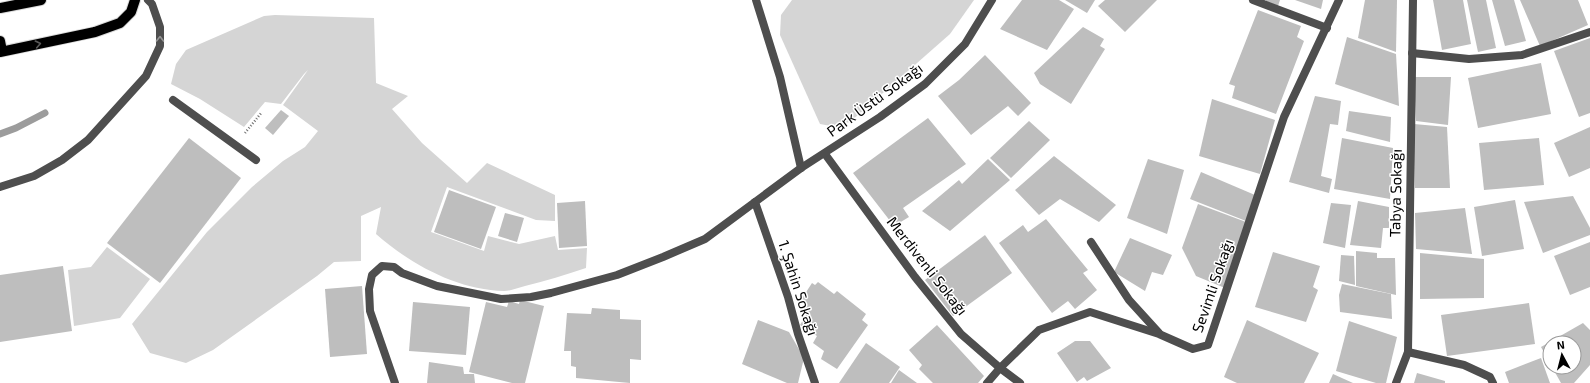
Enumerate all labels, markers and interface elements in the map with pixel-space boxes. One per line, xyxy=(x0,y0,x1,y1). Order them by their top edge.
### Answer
one-way arrow xyxy=(156,36,164,42)
one-way arrow xyxy=(35,40,41,48)
street label: Park Üstü Sokağı xyxy=(823,58,926,140)
street label: Tabya Sokağı xyxy=(1385,149,1405,237)
street label: Merdivenli Sokağı xyxy=(884,212,972,318)
street label: Sevimli Sokağı xyxy=(1188,237,1236,335)
street label: 1. Şahin Sokağı xyxy=(774,238,823,338)
north arrow xyxy=(1542,335,1582,375)
text: N xyxy=(1556,338,1566,352)

